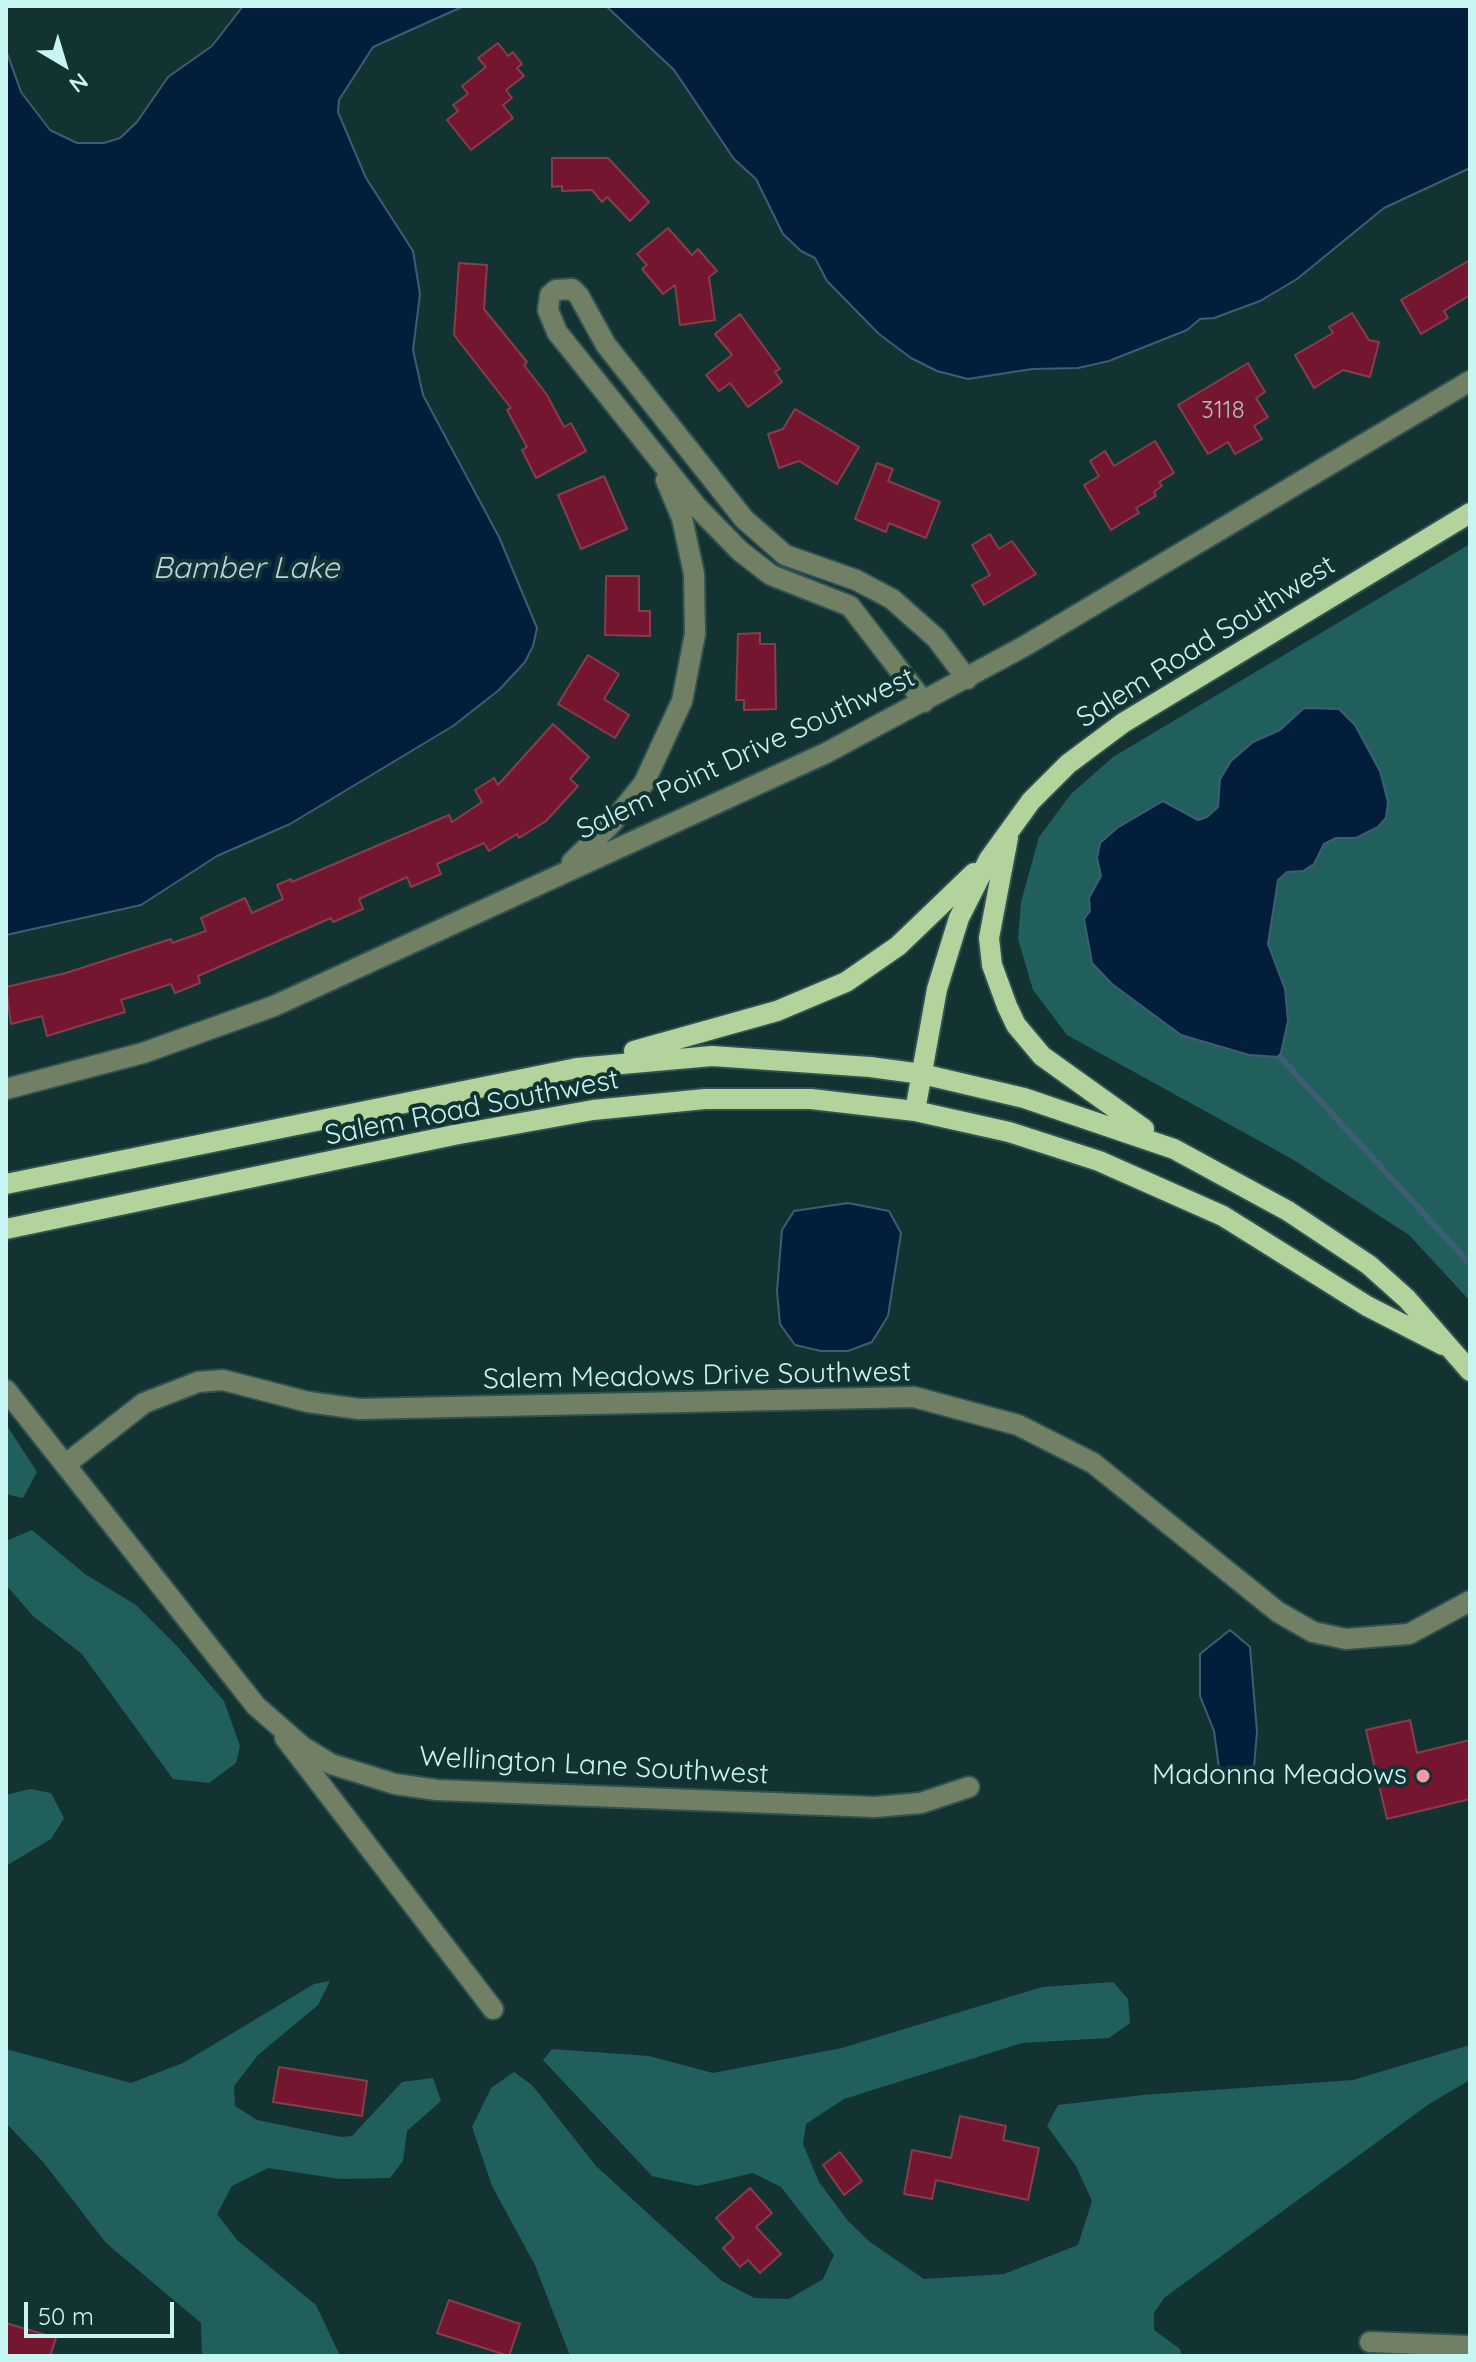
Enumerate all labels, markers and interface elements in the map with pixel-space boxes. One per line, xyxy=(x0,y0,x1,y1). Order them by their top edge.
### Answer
north arrow xyxy=(24,24,104,104)
text: N xyxy=(64,67,94,99)
house number: 3118 xyxy=(1201,397,1245,425)
street label: Salem Road Southwest xyxy=(1071,549,1341,735)
water label: Bamber Lake xyxy=(153,551,339,587)
street label: Salem Point Drive Southwest xyxy=(572,661,920,847)
street label: Salem Road Southwest xyxy=(322,1063,622,1153)
street label: Salem Meadows Drive Southwest xyxy=(483,1355,911,1397)
street label: Wellington Lane Southwest xyxy=(418,1740,770,1792)
place label: Madonna Meadows xyxy=(1152,1759,1407,1793)
marker: Madonna Meadows xyxy=(1414,1767,1432,1785)
scale bar xyxy=(28,2286,178,2336)
text: 50 m xyxy=(38,2301,94,2331)

